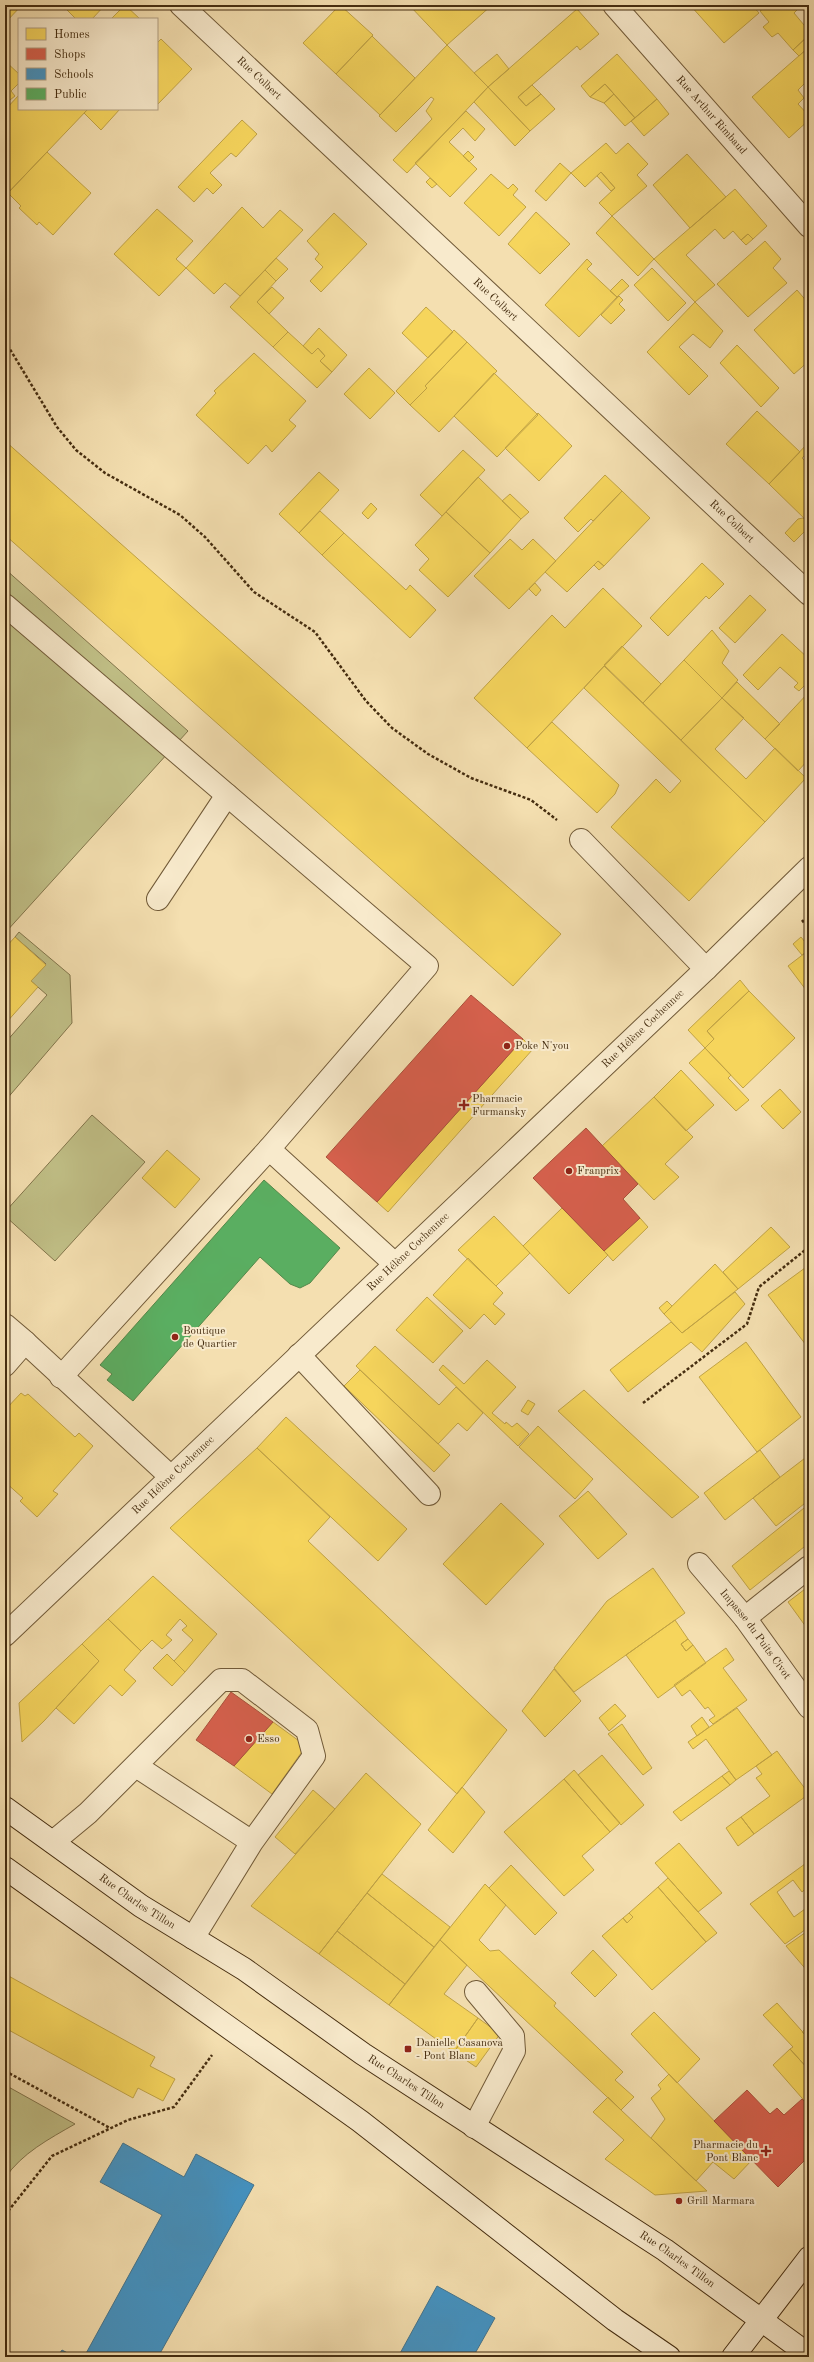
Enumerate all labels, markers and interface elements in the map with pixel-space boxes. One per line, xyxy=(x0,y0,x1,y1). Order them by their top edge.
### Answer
legend xyxy=(18,18,158,110)
text: Homes xyxy=(54,29,90,41)
text: Shops xyxy=(54,49,85,61)
street label: Rue Colbert xyxy=(235,55,284,102)
text: Schools xyxy=(54,69,94,81)
street label: Rue Arthur Rimbaud xyxy=(674,74,749,157)
text: Public xyxy=(54,89,86,101)
street label: Rue Colbert xyxy=(471,276,520,323)
street label: Rue Colbert xyxy=(707,498,756,545)
street label: Rue Hélène Cochennec xyxy=(600,987,686,1070)
marker: Poke N'you xyxy=(502,1041,512,1051)
place label: Poke N'you xyxy=(515,1041,569,1052)
place label: Pharmacie Furmansky xyxy=(472,1094,526,1118)
marker: Pharmacie Furmansky xyxy=(459,1100,469,1110)
marker: Franprix xyxy=(564,1166,574,1176)
place label: Franprix xyxy=(577,1166,619,1177)
street label: Rue Hélène Cochennec xyxy=(365,1211,451,1293)
place label: Boutique de Quartier xyxy=(183,1326,237,1350)
marker: Boutique de Quartier xyxy=(170,1332,180,1342)
street label: Rue Hélène Cochennec xyxy=(130,1434,216,1516)
street label: Impasse du Puits Civot xyxy=(718,1587,793,1681)
marker: Esso xyxy=(244,1734,254,1744)
place label: Esso xyxy=(257,1734,280,1745)
street label: Rue Charles Tillon xyxy=(97,1872,177,1931)
place label: Danielle Casanova - Pont Blanc xyxy=(416,2038,503,2062)
marker: Danielle Casanova - Pont Blanc xyxy=(403,2044,413,2054)
street label: Rue Charles Tillon xyxy=(366,2053,447,2111)
place label: Pharmacie du Pont Blanc xyxy=(693,2140,758,2164)
marker: Pharmacie du Pont Blanc xyxy=(761,2146,771,2156)
marker: Grill Marmara xyxy=(674,2196,684,2206)
place label: Grill Marmara xyxy=(687,2196,755,2207)
street label: Rue Charles Tillon xyxy=(637,2229,717,2290)

